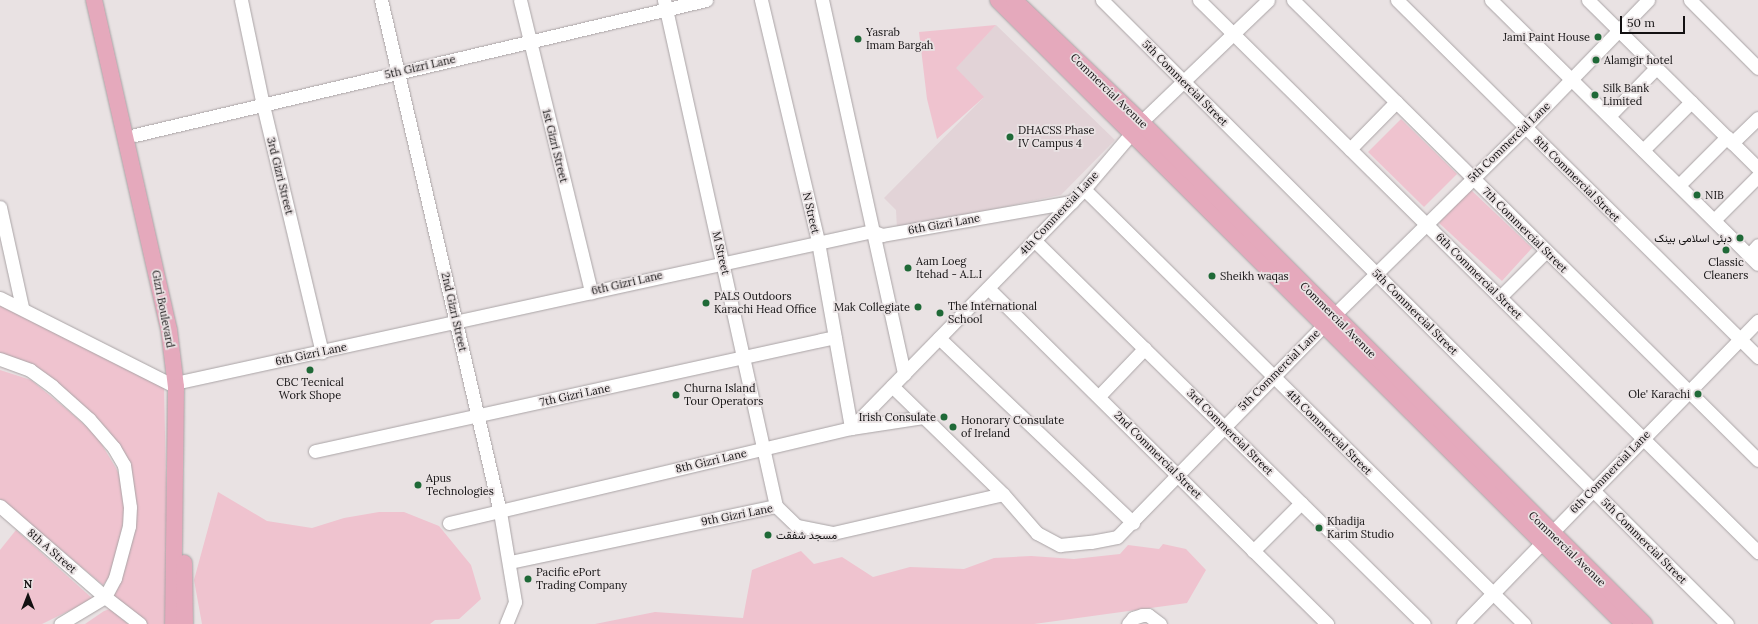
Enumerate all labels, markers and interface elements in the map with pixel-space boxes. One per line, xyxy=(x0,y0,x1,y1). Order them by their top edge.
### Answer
scale bar xyxy=(1622,8,1687,34)
text: 50 m xyxy=(1627,15,1655,30)
place label: Yasrab Imam Bargah xyxy=(866,26,933,52)
place label: Jami Paint House xyxy=(1503,30,1590,44)
marker: Jami Paint House xyxy=(1593,32,1603,42)
marker: Yasrab Imam Bargah xyxy=(853,34,863,44)
street label: 5th Commercial Street xyxy=(1139,37,1231,129)
street label: Commercial Avenue xyxy=(1068,51,1150,131)
street label: 5th Gizri Lane xyxy=(383,52,457,82)
place label: Alamgir hotel xyxy=(1604,53,1673,67)
marker: Alamgir hotel xyxy=(1591,55,1601,65)
place label: Silk Bank Limited xyxy=(1603,82,1649,108)
marker: Silk Bank Limited xyxy=(1590,90,1600,100)
street label: 5th Commercial Lane xyxy=(1465,99,1553,185)
street label: 1st Gizri Street xyxy=(539,108,571,184)
place label: DHACSS Phase IV Campus 4 xyxy=(1018,124,1094,150)
marker: DHACSS Phase IV Campus 4 xyxy=(1005,132,1015,142)
street label: 8th Commercial Street xyxy=(1531,133,1623,225)
street label: 3rd Gizri Street xyxy=(264,136,296,216)
street label: 4th Commercial Lane xyxy=(1017,168,1101,258)
street label: 7th Commercial Street xyxy=(1480,185,1570,275)
place label: NIB xyxy=(1705,188,1724,202)
marker: NIB xyxy=(1692,190,1702,200)
street label: N Street xyxy=(800,191,822,235)
street label: 6th Gizri Lane xyxy=(907,211,981,237)
street label: M Street xyxy=(710,230,732,276)
street label: 6th Commercial Street xyxy=(1433,230,1525,322)
place label: دبئی اسلامی بینک xyxy=(1654,231,1732,245)
marker: دبئی اسلامی بینک xyxy=(1735,233,1745,243)
marker: Classic Cleaners xyxy=(1721,245,1731,255)
place label: Aam Loeg Itehad - A.L.I xyxy=(916,255,982,281)
place label: Classic Cleaners xyxy=(1704,256,1748,282)
marker: Aam Loeg Itehad - A.L.I xyxy=(903,263,913,273)
street label: 5th Commercial Street xyxy=(1369,266,1461,358)
street label: 6th Gizri Lane xyxy=(590,268,664,298)
street label: Gizri Boulevard xyxy=(149,269,177,349)
place label: Sheikh waqas xyxy=(1220,269,1289,283)
street label: 2nd Gizri Street xyxy=(438,271,470,353)
marker: Sheikh waqas xyxy=(1207,271,1217,281)
street label: Commercial Avenue xyxy=(1297,279,1379,361)
place label: PALS Outdoors Karachi Head Office xyxy=(714,290,817,316)
marker: PALS Outdoors Karachi Head Office xyxy=(701,298,711,308)
place label: Mak Collegiate xyxy=(834,300,910,314)
place label: The International School xyxy=(948,300,1037,326)
marker: Mak Collegiate xyxy=(913,302,923,312)
marker: The International School xyxy=(935,308,945,318)
street label: 5th Commercial Lane xyxy=(1236,327,1322,413)
street label: 6th Gizri Lane xyxy=(274,340,348,368)
marker: CBC Tecnical Work Shope xyxy=(305,365,315,375)
place label: CBC Tecnical Work Shope xyxy=(276,376,344,402)
street label: 7th Gizri Lane xyxy=(539,381,611,409)
place label: Churna Island Tour Operators xyxy=(684,382,763,408)
street label: 3rd Commercial Street xyxy=(1184,386,1276,478)
street label: 4th Commercial Street xyxy=(1283,386,1375,478)
place label: Ole' Karachi xyxy=(1628,387,1690,401)
marker: Ole' Karachi xyxy=(1693,389,1703,399)
marker: Churna Island Tour Operators xyxy=(671,390,681,400)
street label: 2nd Commercial Street xyxy=(1112,409,1204,501)
place label: Irish Consulate xyxy=(859,410,936,424)
marker: Irish Consulate xyxy=(939,412,949,422)
place label: Honorary Consulate of Ireland xyxy=(961,414,1064,440)
marker: Honorary Consulate of Ireland xyxy=(948,422,958,432)
street label: 6th Commercial Lane xyxy=(1567,428,1653,516)
street label: 8th Gizri Lane xyxy=(674,446,748,476)
place label: Apus Technologies xyxy=(426,472,494,498)
marker: Apus Technologies xyxy=(413,480,423,490)
street label: 5th Commercial Street xyxy=(1598,495,1690,587)
street label: 9th Gizri Lane xyxy=(700,502,774,528)
street label: Commercial Avenue xyxy=(1526,509,1608,589)
place label: Khadija Karim Studio xyxy=(1327,515,1394,541)
marker: Khadija Karim Studio xyxy=(1314,523,1324,533)
street label: 8th A Street xyxy=(25,526,79,576)
place label: مسجد شفقت xyxy=(776,528,837,542)
marker: مسجد شفقت xyxy=(763,530,773,540)
place label: Pacific ePort Trading Company xyxy=(536,566,627,592)
marker: Pacific ePort Trading Company xyxy=(523,574,533,584)
north arrow xyxy=(8,576,48,616)
text: N xyxy=(24,577,32,591)

